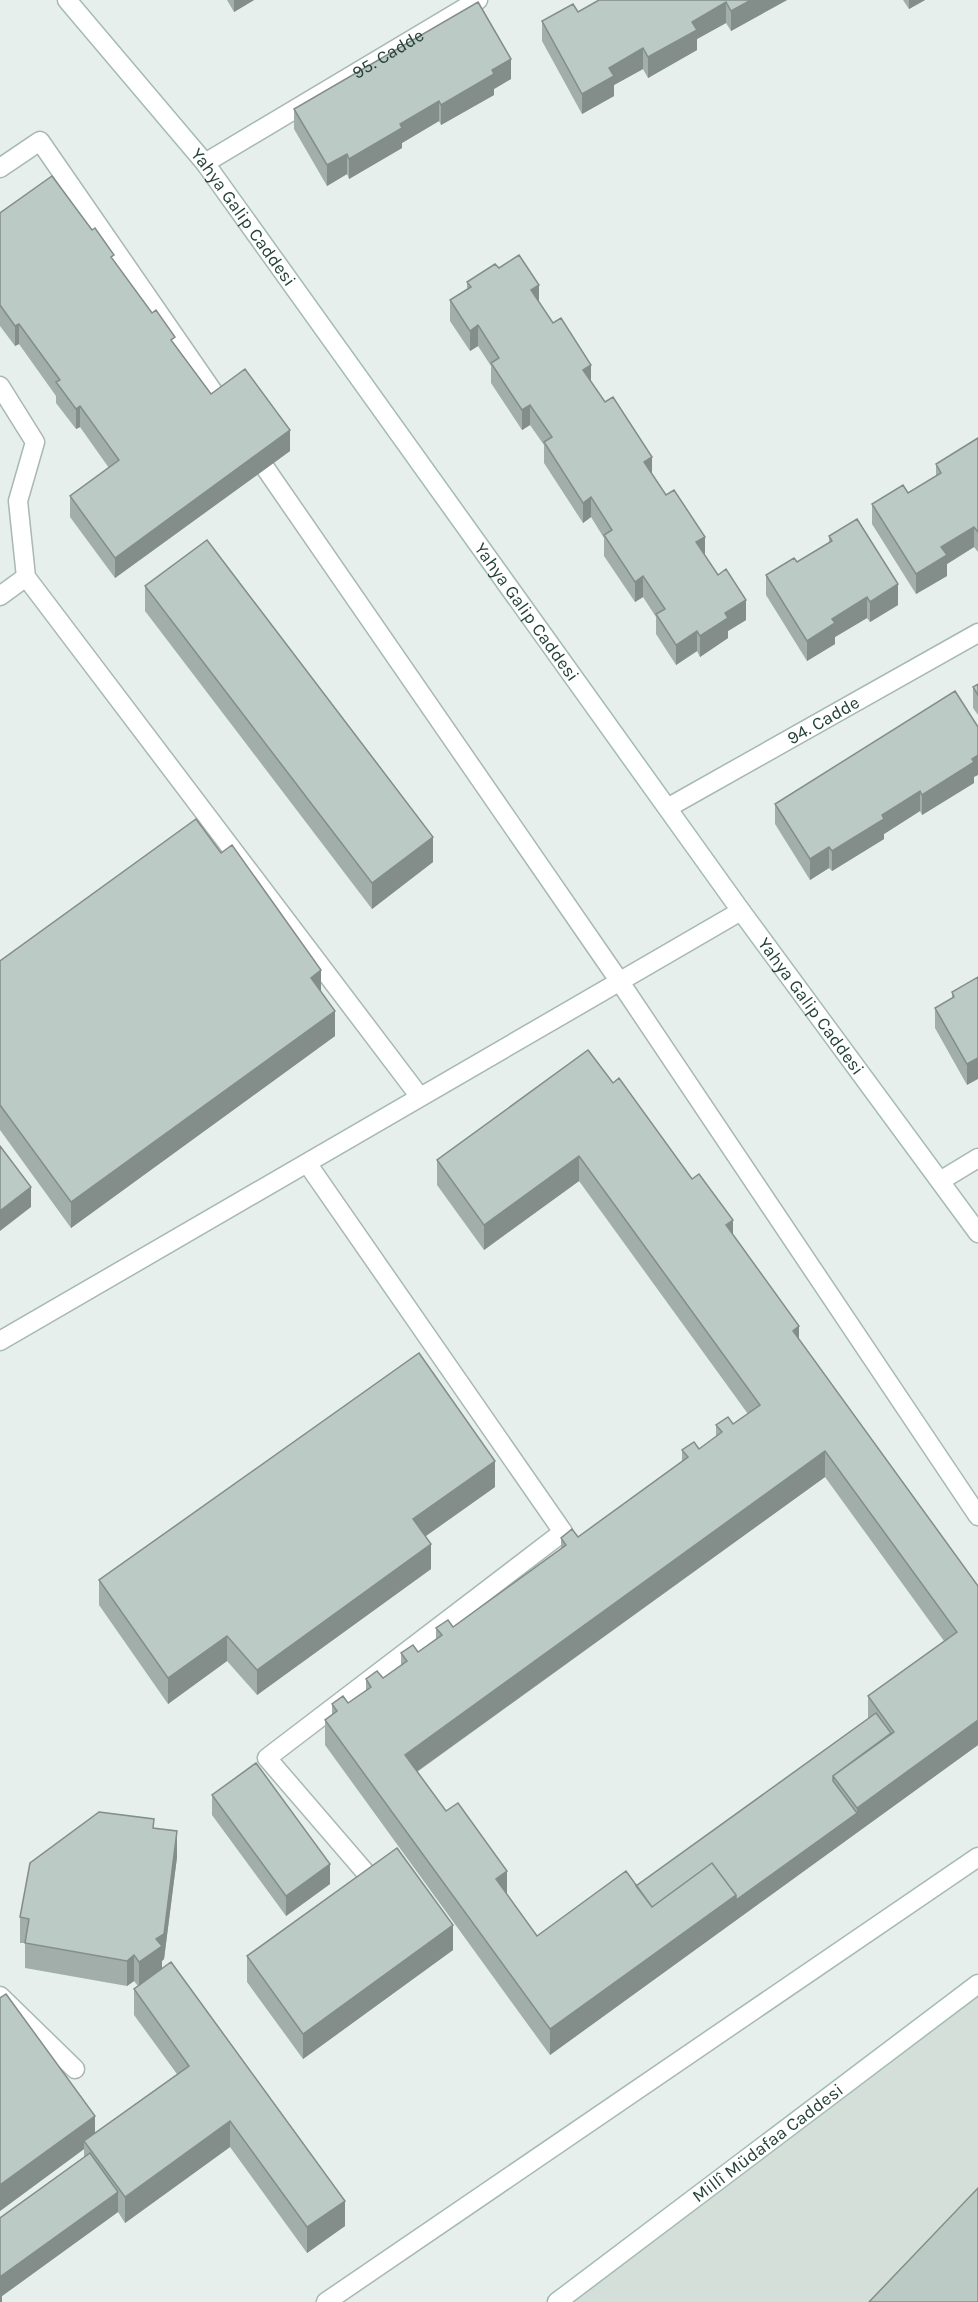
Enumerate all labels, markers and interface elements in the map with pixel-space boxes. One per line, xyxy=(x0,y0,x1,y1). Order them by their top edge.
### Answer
street label: 95. Cadde xyxy=(348,24,428,84)
street label: Yahya Galip Caddesi xyxy=(186,144,301,291)
street label: Yahya Galip Caddesi xyxy=(470,538,584,686)
street label: 94. Cadde xyxy=(783,691,863,749)
street label: Yahya Galip Caddesi xyxy=(753,933,869,1079)
street label: Millî Müdafaa Caddesi xyxy=(688,2079,848,2207)

